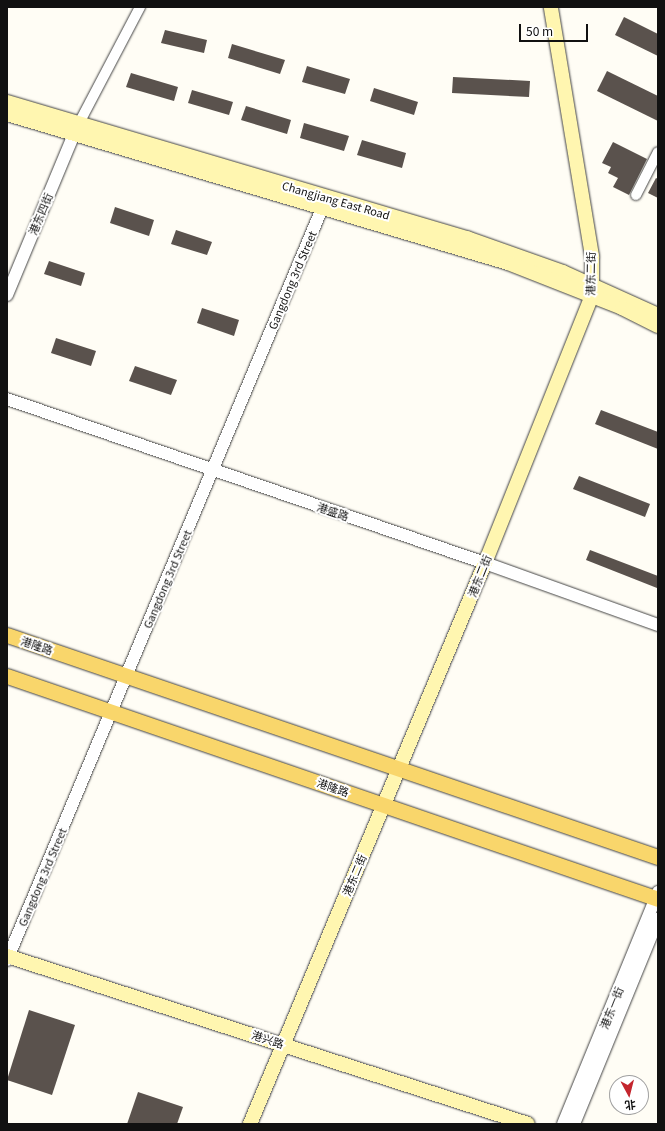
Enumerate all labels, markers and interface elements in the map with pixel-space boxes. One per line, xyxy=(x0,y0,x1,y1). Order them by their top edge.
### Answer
scale bar xyxy=(521,16,590,42)
text: 50 m xyxy=(526,22,553,39)
street label: Changjiang East Road xyxy=(281,178,391,222)
street label: 港东四街 xyxy=(25,191,55,237)
street label: Gangdong 3rd Street xyxy=(265,229,319,331)
street label: 港东二街 xyxy=(583,252,597,296)
street label: 港盛路 xyxy=(315,499,351,523)
street label: Gangdong 3rd Street xyxy=(140,528,194,630)
street label: 港东二街 xyxy=(465,553,493,599)
street label: 港隆路 xyxy=(19,633,55,657)
street label: 港隆路 xyxy=(315,775,351,799)
street label: Gangdong 3rd Street xyxy=(15,826,69,928)
street label: 港东二街 xyxy=(339,852,369,898)
street label: 港东一街 xyxy=(597,985,625,1031)
street label: 港兴路 xyxy=(250,1028,286,1050)
north arrow xyxy=(609,1075,649,1115)
text: 北 xyxy=(624,1097,637,1115)

